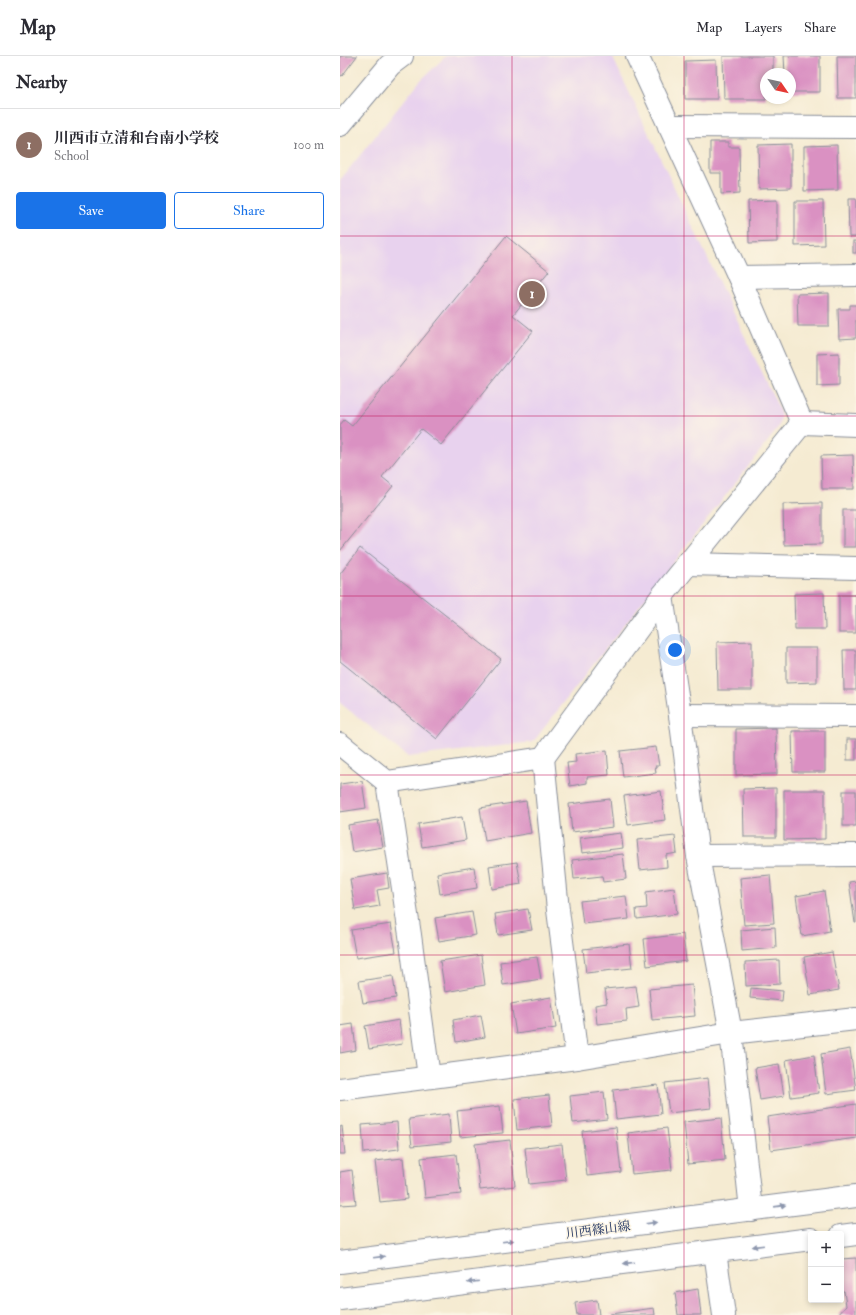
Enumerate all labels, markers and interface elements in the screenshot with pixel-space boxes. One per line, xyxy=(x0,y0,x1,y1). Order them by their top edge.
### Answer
text: Map xyxy=(20,16,56,40)
text: Map xyxy=(696,19,722,36)
text: Layers xyxy=(744,19,782,36)
text: Share xyxy=(804,19,836,36)
north arrow xyxy=(760,68,796,104)
text: Nearby xyxy=(16,72,67,93)
text: 川西市立清和台南小学校 xyxy=(54,129,219,148)
text: 1 xyxy=(27,137,31,153)
text: 100 m xyxy=(293,137,324,153)
text: School xyxy=(54,148,89,164)
button: Save xyxy=(16,192,166,229)
button: Share xyxy=(174,192,324,229)
pin: 1 xyxy=(519,279,545,309)
your location xyxy=(665,640,685,660)
one-way arrow xyxy=(773,1203,786,1210)
street label: 川西篠山線 xyxy=(565,1218,631,1242)
one-way arrow xyxy=(645,1220,657,1226)
map controls xyxy=(808,1231,844,1303)
button: + xyxy=(808,1231,844,1267)
one-way arrow xyxy=(502,1238,514,1244)
one-way arrow xyxy=(752,1243,765,1249)
one-way arrow xyxy=(373,1254,385,1260)
one-way arrow xyxy=(623,1260,636,1266)
button: − xyxy=(808,1267,844,1303)
one-way arrow xyxy=(467,1279,479,1285)

